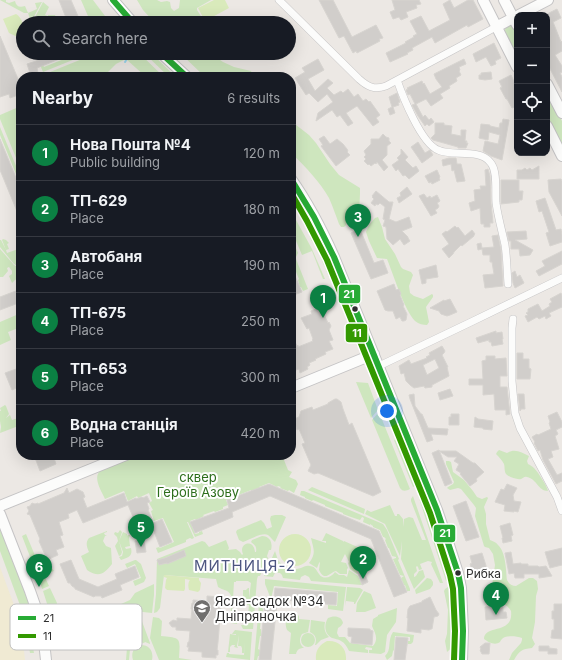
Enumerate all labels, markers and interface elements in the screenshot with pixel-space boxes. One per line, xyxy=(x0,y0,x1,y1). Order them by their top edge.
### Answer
map controls xyxy=(514,12,550,156)
button: + xyxy=(514,12,550,48)
search box xyxy=(16,16,296,60)
icon: search xyxy=(30,27,52,49)
text: Search here xyxy=(62,29,148,48)
button: − xyxy=(514,48,550,84)
button: locate xyxy=(514,84,550,120)
text: Nearby xyxy=(32,88,93,108)
text: 6 results xyxy=(227,90,280,106)
button: layers xyxy=(514,120,550,156)
text: Нова Пошта №4 xyxy=(70,135,191,154)
text: 1 xyxy=(42,145,48,161)
text: 120 m xyxy=(244,145,280,161)
text: Public building xyxy=(70,154,160,170)
text: ТП-629 xyxy=(70,191,127,210)
text: 2 xyxy=(41,201,49,217)
text: 180 m xyxy=(243,201,280,217)
pin: 3 xyxy=(345,204,371,237)
text: Place xyxy=(70,210,104,226)
text: Автобаня xyxy=(70,247,142,266)
text: 3 xyxy=(41,257,49,273)
text: 190 m xyxy=(243,257,280,273)
text: Place xyxy=(70,266,104,282)
line badge: 21 xyxy=(338,284,361,304)
pin: 1 xyxy=(310,285,336,318)
text: 21 xyxy=(343,287,355,301)
text: ТП-675 xyxy=(70,303,126,322)
unlabelled marker xyxy=(350,304,360,314)
text: 4 xyxy=(41,313,49,329)
text: 250 m xyxy=(241,313,280,329)
text: Place xyxy=(70,322,104,338)
line badge: 11 xyxy=(345,323,368,343)
text: 11 xyxy=(352,326,362,340)
text: ТП-653 xyxy=(70,359,127,378)
text: 5 xyxy=(41,369,49,385)
text: 300 m xyxy=(241,369,280,385)
text: Place xyxy=(70,378,104,394)
your location xyxy=(377,401,397,421)
text: Водна станція xyxy=(70,415,178,434)
text: 6 xyxy=(41,425,49,441)
text: 420 m xyxy=(240,425,280,441)
text: Place xyxy=(70,434,104,450)
park label: сквер Героїв Азову xyxy=(157,469,239,500)
pin: 5 xyxy=(128,514,154,547)
line badge: 21 xyxy=(433,524,456,543)
text: 21 xyxy=(439,526,451,540)
pin: 2 xyxy=(350,546,376,579)
pin: 6 xyxy=(26,554,52,587)
district label: МИТНИЦЯ-2 xyxy=(194,556,296,575)
place label: Рибка xyxy=(466,566,501,581)
marker: Рибка xyxy=(453,568,463,578)
pin: 4 xyxy=(483,582,509,615)
place label: Ясла-садок №34 Дніпряночка xyxy=(215,593,324,624)
school or university icon: Ясла-садок №34 Дніпряночка xyxy=(192,598,212,623)
legend xyxy=(10,604,142,650)
text: 21 xyxy=(43,611,54,625)
text: 11 xyxy=(43,629,52,643)

